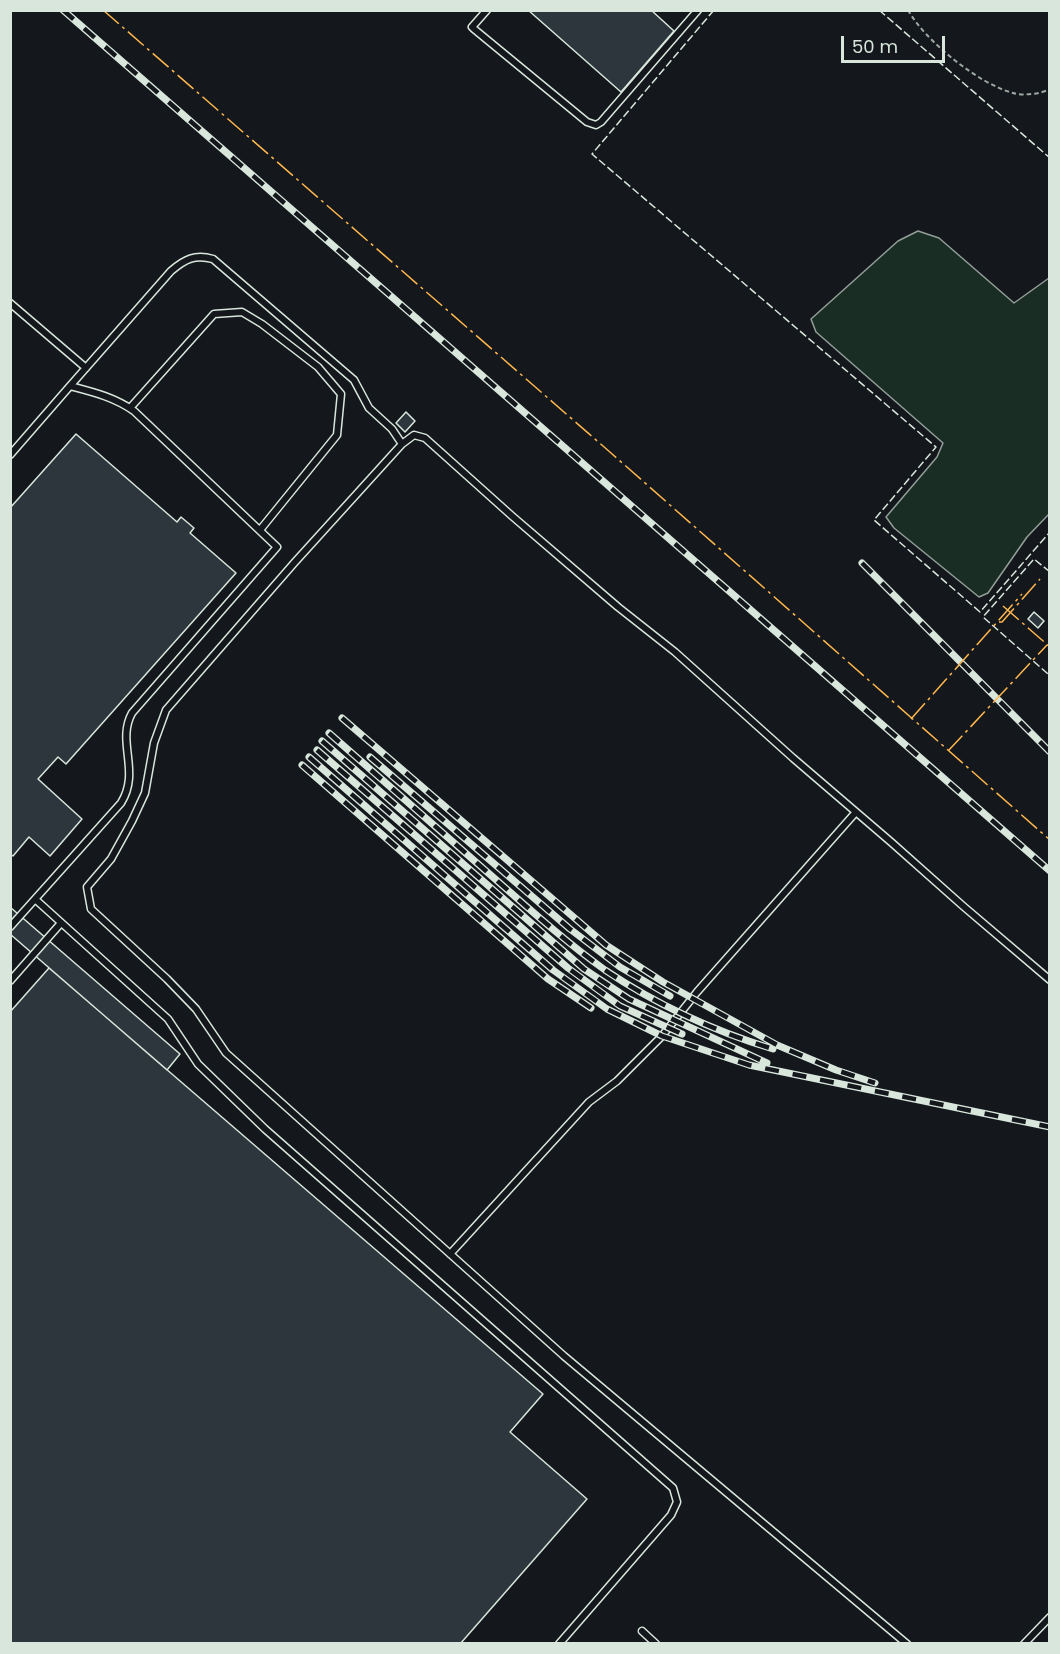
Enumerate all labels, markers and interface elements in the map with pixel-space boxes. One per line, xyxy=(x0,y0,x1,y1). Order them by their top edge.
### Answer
scale bar xyxy=(844,24,948,62)
text: 50 m xyxy=(852,34,898,59)

